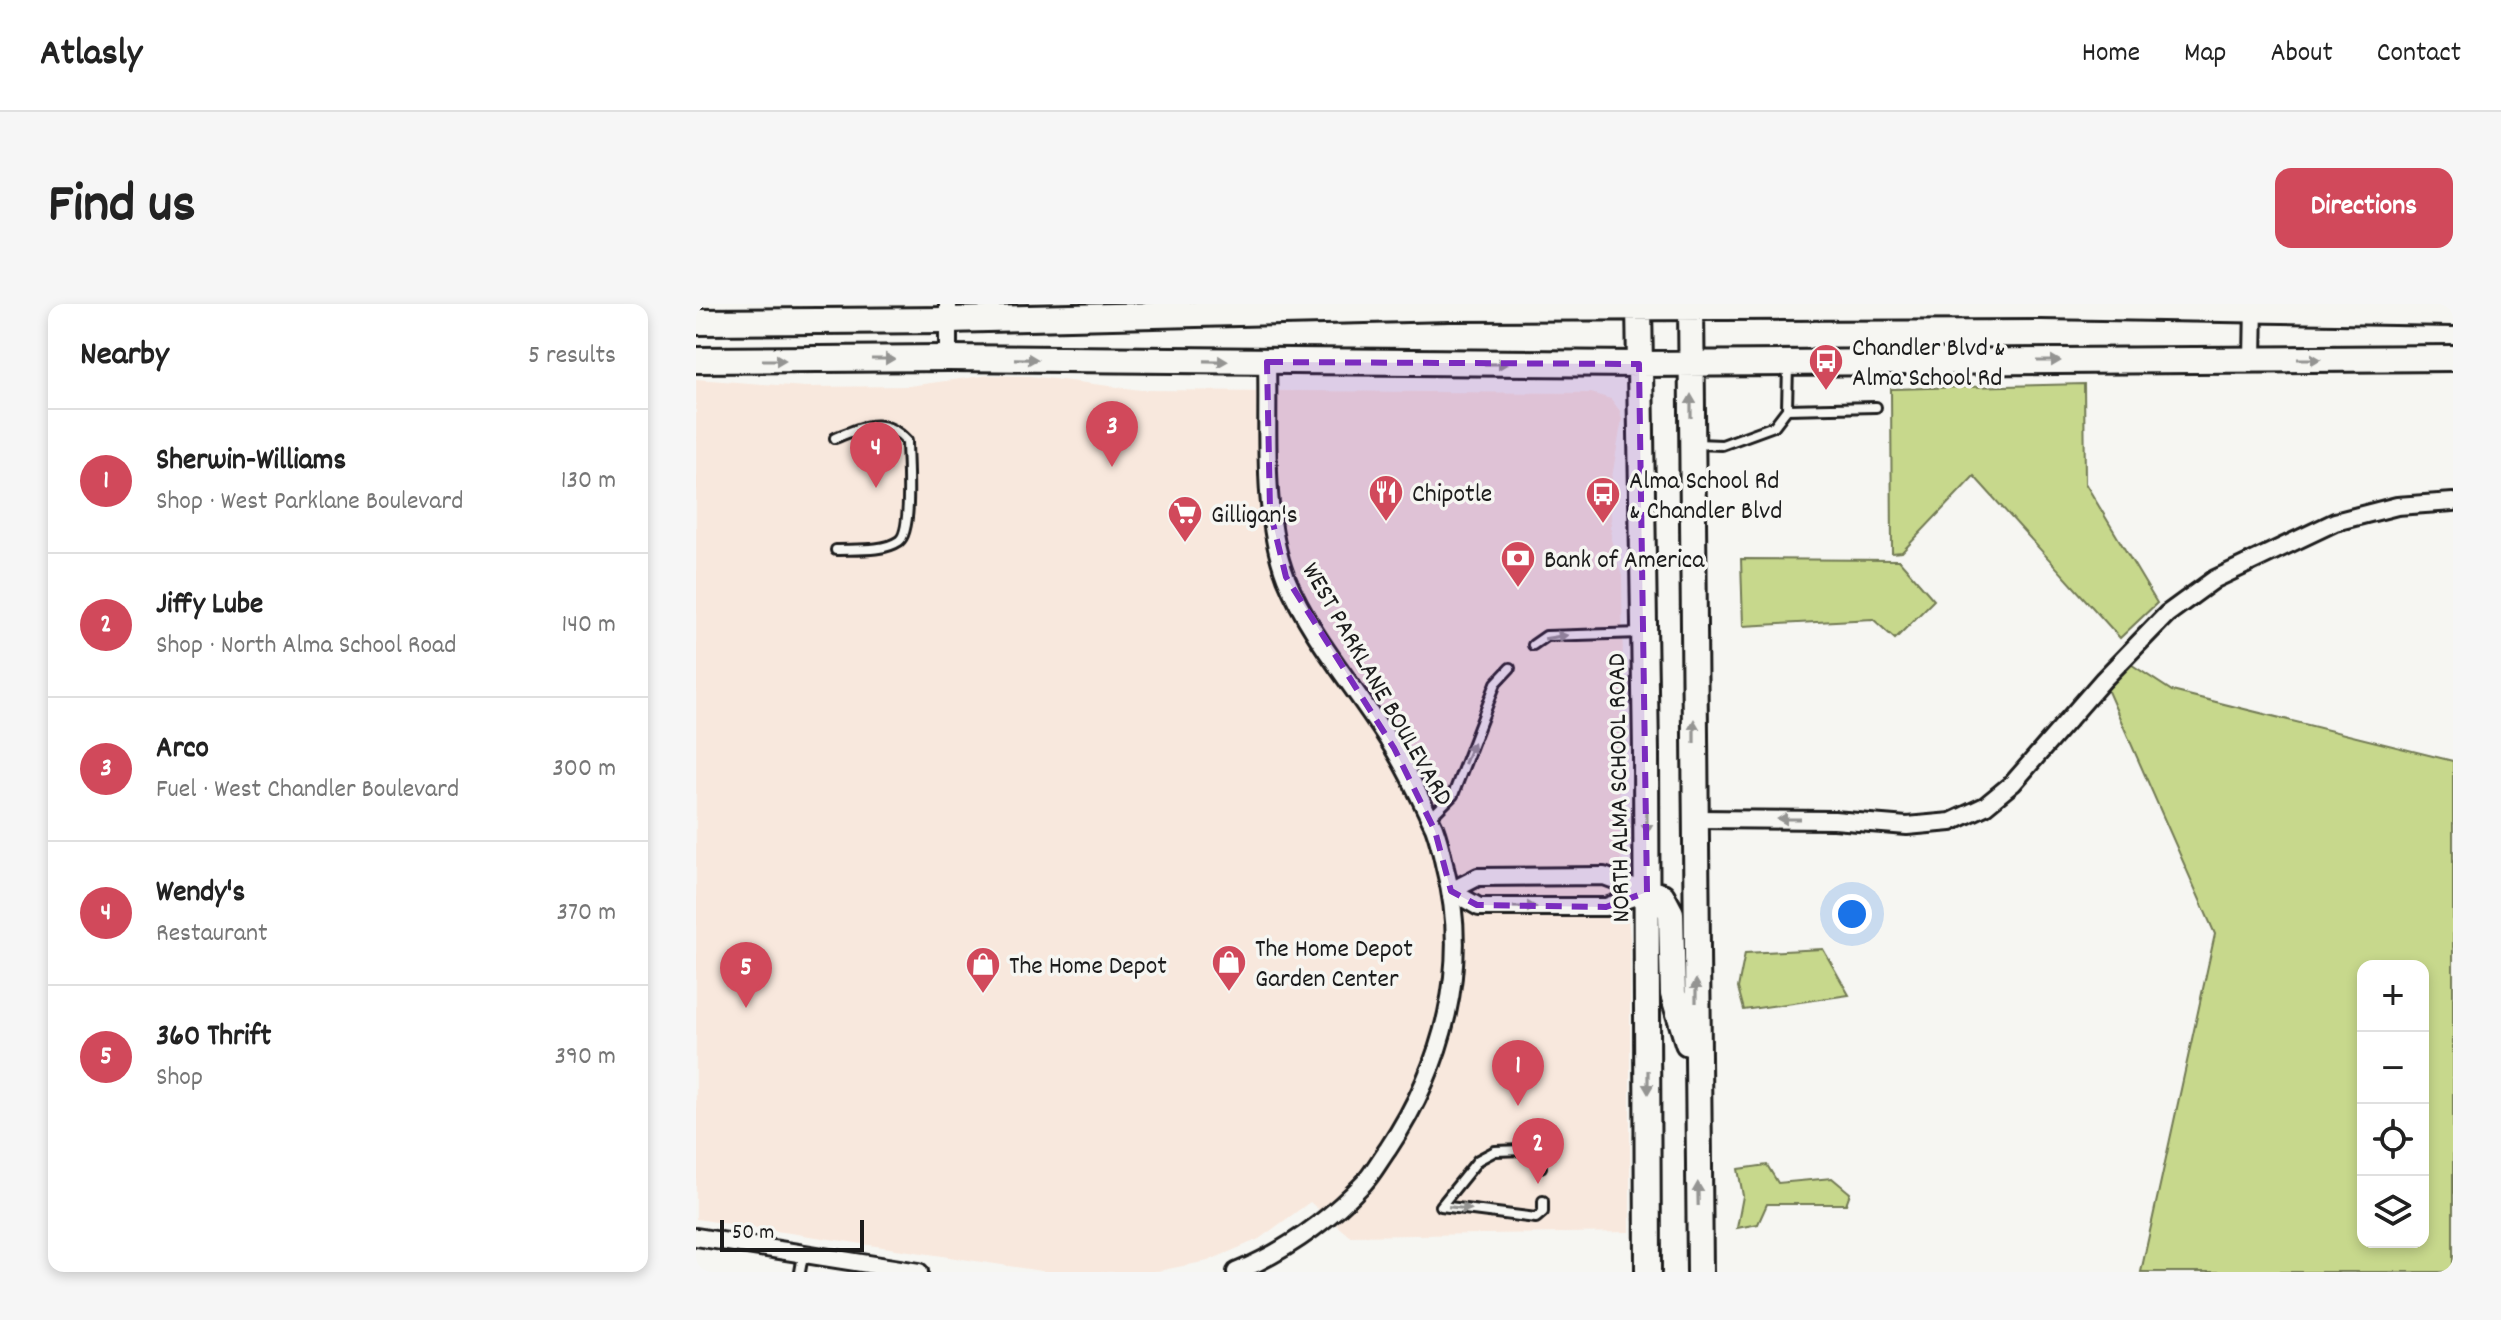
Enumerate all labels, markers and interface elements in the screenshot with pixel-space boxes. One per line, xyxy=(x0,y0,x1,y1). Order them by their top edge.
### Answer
text: Atlasly xyxy=(40,28,142,83)
text: Home xyxy=(2082,35,2140,75)
text: Map xyxy=(2184,35,2226,75)
text: About xyxy=(2270,35,2333,75)
text: Contact xyxy=(2377,35,2461,75)
text: Find us xyxy=(48,168,196,248)
button: Directions xyxy=(2275,168,2453,248)
place label: Chandler Blvd & Alma School Rd xyxy=(1852,331,2005,398)
text: Nearby xyxy=(80,332,169,381)
text: 5 results xyxy=(528,338,616,375)
bus stop icon: Chandler Blvd & Alma School Rd xyxy=(1807,342,1845,392)
one-way arrow xyxy=(762,353,787,366)
one-way arrow xyxy=(871,353,896,365)
one-way arrow xyxy=(1014,353,1039,365)
one-way arrow xyxy=(2297,353,2322,365)
one-way arrow xyxy=(1204,355,1229,367)
one-way arrow xyxy=(2037,355,2062,367)
one-way arrow xyxy=(1484,358,1509,370)
one-way arrow xyxy=(1685,393,1697,418)
pin: 3 xyxy=(1086,401,1138,467)
pin: 4 xyxy=(850,422,902,488)
text: Sherwin-Williams xyxy=(156,441,346,484)
text: 1 xyxy=(103,463,109,500)
text: 130 m xyxy=(561,463,616,500)
place label: Alma School Rd & Chandler Blvd xyxy=(1629,464,1782,531)
restaurant icon: Chipotle xyxy=(1367,473,1405,523)
bus stop icon: Alma School Rd & Chandler Blvd xyxy=(1584,475,1622,525)
place label: Chipotle xyxy=(1412,477,1492,514)
text: Shop · West Parklane Boulevard xyxy=(156,484,463,521)
supermarket icon: Gilligan's xyxy=(1166,494,1204,544)
place label: Gilligan's xyxy=(1211,498,1298,535)
bank icon: Bank of America xyxy=(1499,539,1537,589)
place label: Bank of America xyxy=(1544,543,1705,580)
street label: WEST PARKLANE BOULEVARD xyxy=(1291,556,1461,813)
text: Jiffy Lube xyxy=(156,585,263,628)
text: 2 xyxy=(100,607,112,644)
text: 140 m xyxy=(562,607,616,644)
text: Shop · North Alma School Road xyxy=(156,628,456,665)
one-way arrow xyxy=(1543,630,1568,643)
street label: NORTH ALMA SCHOOL ROAD xyxy=(1600,653,1641,923)
one-way arrow xyxy=(1688,718,1700,743)
text: Arco xyxy=(156,729,209,772)
one-way arrow xyxy=(1463,741,1476,765)
text: 3 xyxy=(100,751,112,788)
text: 300 m xyxy=(552,751,616,788)
text: Fuel · West Chandler Boulevard xyxy=(156,772,459,809)
one-way arrow xyxy=(1641,810,1653,835)
one-way arrow xyxy=(1776,813,1801,826)
text: Wendy's xyxy=(156,873,245,916)
your location xyxy=(1832,894,1872,934)
text: 4 xyxy=(101,895,111,932)
text: 370 m xyxy=(557,895,616,932)
one-way arrow xyxy=(1513,901,1538,913)
text: Restaurant xyxy=(156,916,268,953)
place label: The Home Depot Garden Center xyxy=(1255,932,1413,999)
pin: 5 xyxy=(720,942,772,1008)
shop icon: The Home Depot Garden Center xyxy=(1210,943,1248,993)
shop icon: The Home Depot xyxy=(964,945,1002,995)
place label: The Home Depot xyxy=(1009,949,1167,986)
map controls xyxy=(2357,960,2429,1248)
button: + xyxy=(2357,960,2429,1032)
one-way arrow xyxy=(1690,978,1702,1003)
text: 360 Thrift xyxy=(156,1017,271,1060)
button: − xyxy=(2357,1032,2429,1104)
text: 5 xyxy=(100,1039,112,1076)
text: 390 m xyxy=(555,1039,616,1076)
pin: 1 xyxy=(1492,1040,1544,1106)
text: Shop xyxy=(156,1060,203,1097)
one-way arrow xyxy=(1642,1070,1654,1095)
button: locate xyxy=(2357,1104,2429,1176)
pin: 2 xyxy=(1512,1118,1564,1184)
button: layers xyxy=(2357,1176,2429,1248)
one-way arrow xyxy=(1692,1181,1704,1206)
one-way arrow xyxy=(1448,1202,1473,1215)
scale bar xyxy=(720,1216,864,1252)
text: 50 m xyxy=(732,1218,774,1249)

